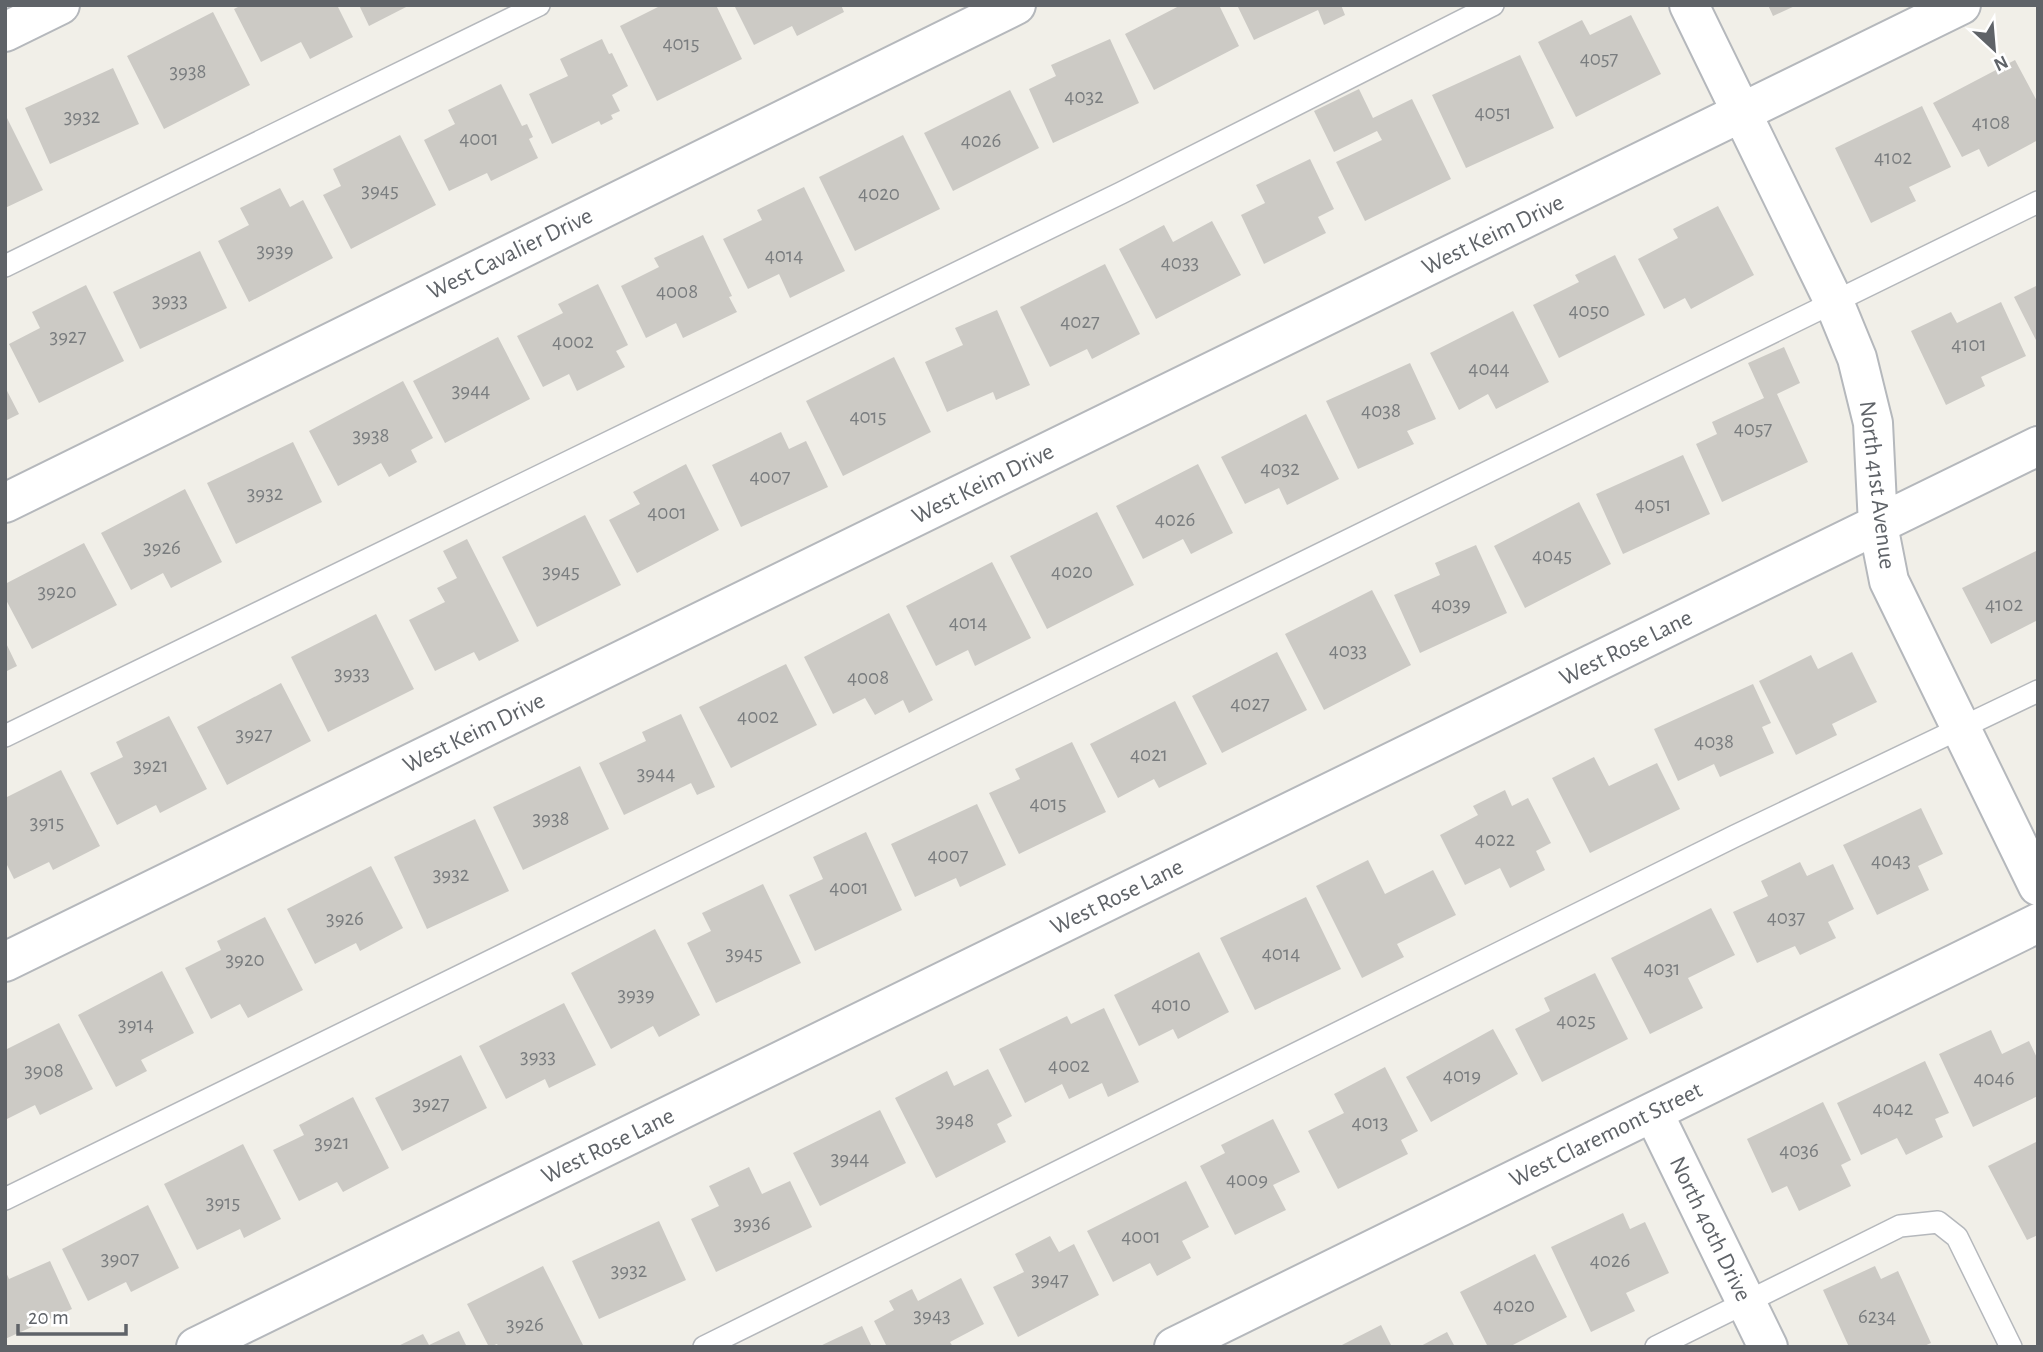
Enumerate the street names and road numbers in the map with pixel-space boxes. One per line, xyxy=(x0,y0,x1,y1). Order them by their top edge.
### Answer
street label: West Keim Drive xyxy=(1418,190,1568,280)
street label: West Cavalier Drive xyxy=(424,204,596,304)
street label: North 41st Avenue xyxy=(1855,399,1899,571)
street label: West Keim Drive xyxy=(908,439,1058,529)
street label: West Rose Lane xyxy=(1556,606,1696,690)
street label: West Keim Drive xyxy=(399,688,549,778)
street label: West Rose Lane xyxy=(1047,855,1187,939)
street label: West Claremont Street xyxy=(1506,1078,1706,1192)
street label: West Rose Lane xyxy=(538,1104,678,1188)
street label: North 40th Drive xyxy=(1665,1153,1755,1305)

